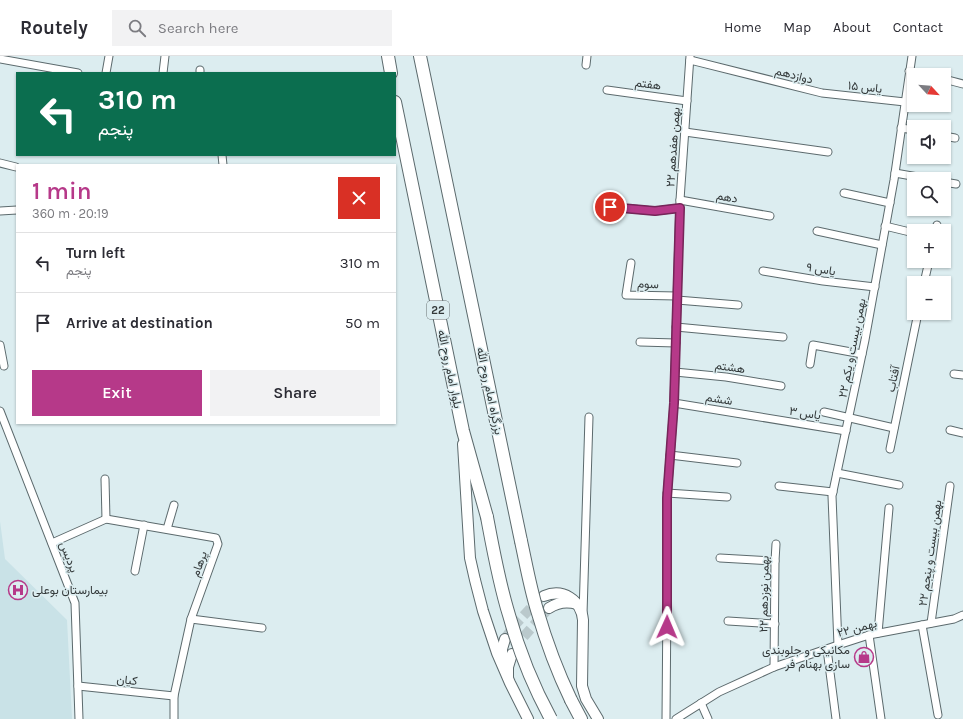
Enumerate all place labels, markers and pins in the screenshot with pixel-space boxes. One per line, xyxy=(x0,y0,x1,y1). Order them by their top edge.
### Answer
pin xyxy=(593,190,627,224)
hospital icon: بیمارستان بوعلی xyxy=(7,579,29,601)
place label: بیمارستان بوعلی xyxy=(32,583,108,598)
place label: مکانیکی و جلوبندی سازی بهنام فر xyxy=(762,643,850,672)
shop icon: مکانیکی و جلوبندی سازی بهنام فر xyxy=(853,646,875,668)

